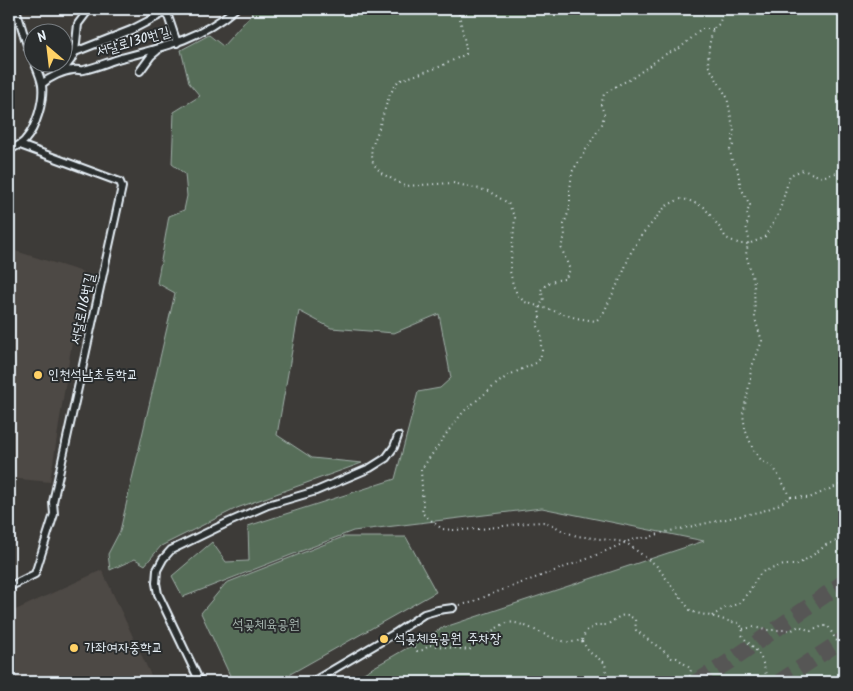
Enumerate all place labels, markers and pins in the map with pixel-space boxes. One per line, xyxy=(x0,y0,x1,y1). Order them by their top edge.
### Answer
place label: 인천석남초등학교 xyxy=(48,364,138,386)
marker: 인천석남초등학교 xyxy=(32,369,44,381)
place label: 석곶체육공원 주차장 xyxy=(394,628,502,650)
marker: 석곶체육공원 주차장 xyxy=(378,633,390,645)
place label: 가좌여자중학교 xyxy=(84,637,163,659)
marker: 가좌여자중학교 xyxy=(68,642,80,654)

